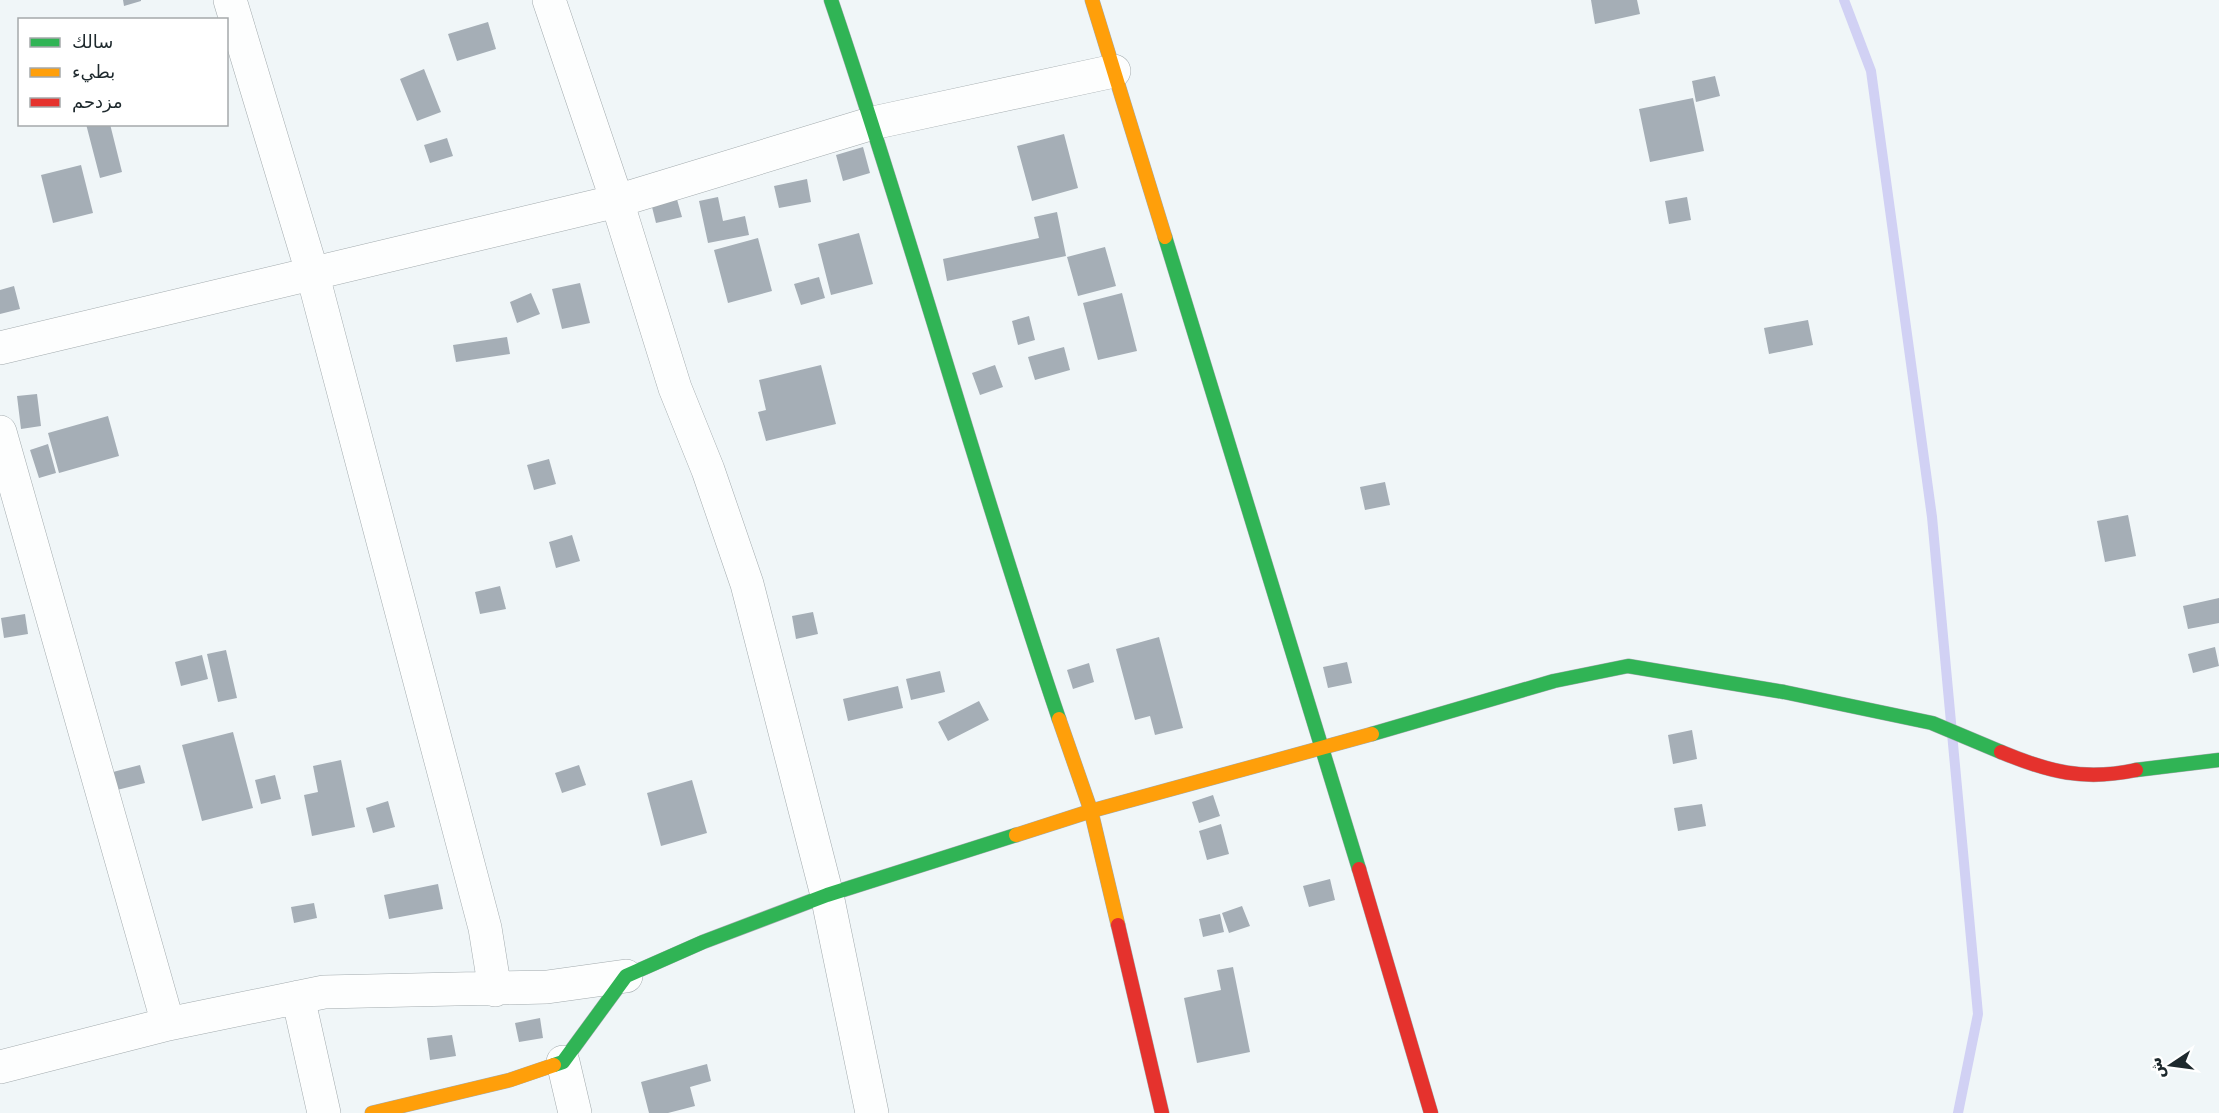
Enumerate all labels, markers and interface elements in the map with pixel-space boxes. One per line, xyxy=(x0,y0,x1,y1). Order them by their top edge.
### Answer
legend xyxy=(18,18,228,126)
text: سالك xyxy=(72,31,113,52)
text: بطيء xyxy=(72,61,115,83)
text: مزدحم xyxy=(72,91,123,113)
north arrow xyxy=(2141,1035,2201,1095)
text: ش xyxy=(2145,1055,2169,1081)

